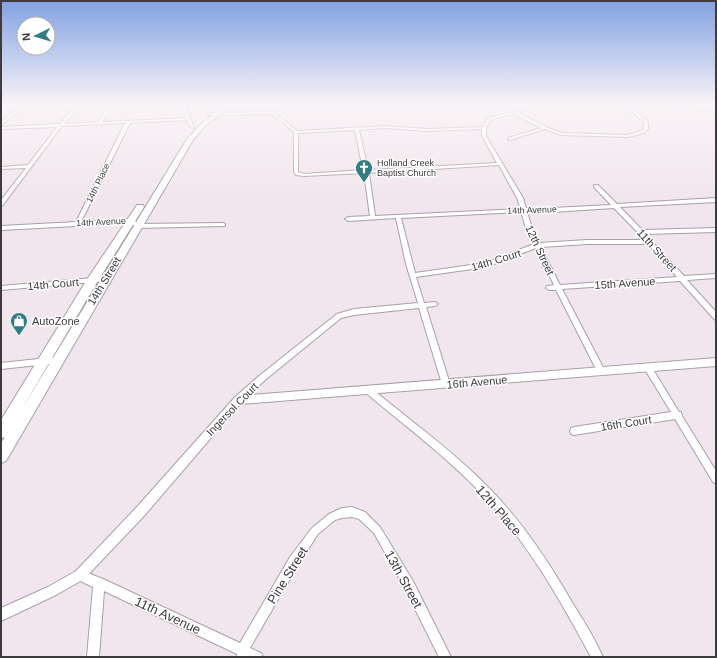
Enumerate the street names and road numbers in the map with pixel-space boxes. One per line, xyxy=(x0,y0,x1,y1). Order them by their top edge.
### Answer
street label: 14th Place xyxy=(84,162,112,204)
street label: 14th Avenue xyxy=(507,204,557,216)
street label: 14th Avenue xyxy=(76,216,126,228)
street label: 12th Street xyxy=(523,223,557,277)
street label: 11th Street xyxy=(635,226,679,274)
street label: 14th Court xyxy=(470,247,522,273)
street label: 14th Street xyxy=(85,255,123,307)
street label: 15th Avenue xyxy=(594,275,656,291)
street label: 14th Court xyxy=(27,276,79,292)
street label: 16th Avenue xyxy=(446,373,508,391)
street label: Ingersol Court xyxy=(204,380,260,438)
street label: 16th Court xyxy=(600,413,652,433)
street label: 12th Place xyxy=(473,482,524,538)
street label: Pine Street xyxy=(264,544,311,607)
street label: 13th Street xyxy=(382,548,426,611)
street label: 11th Avenue xyxy=(132,594,203,637)

